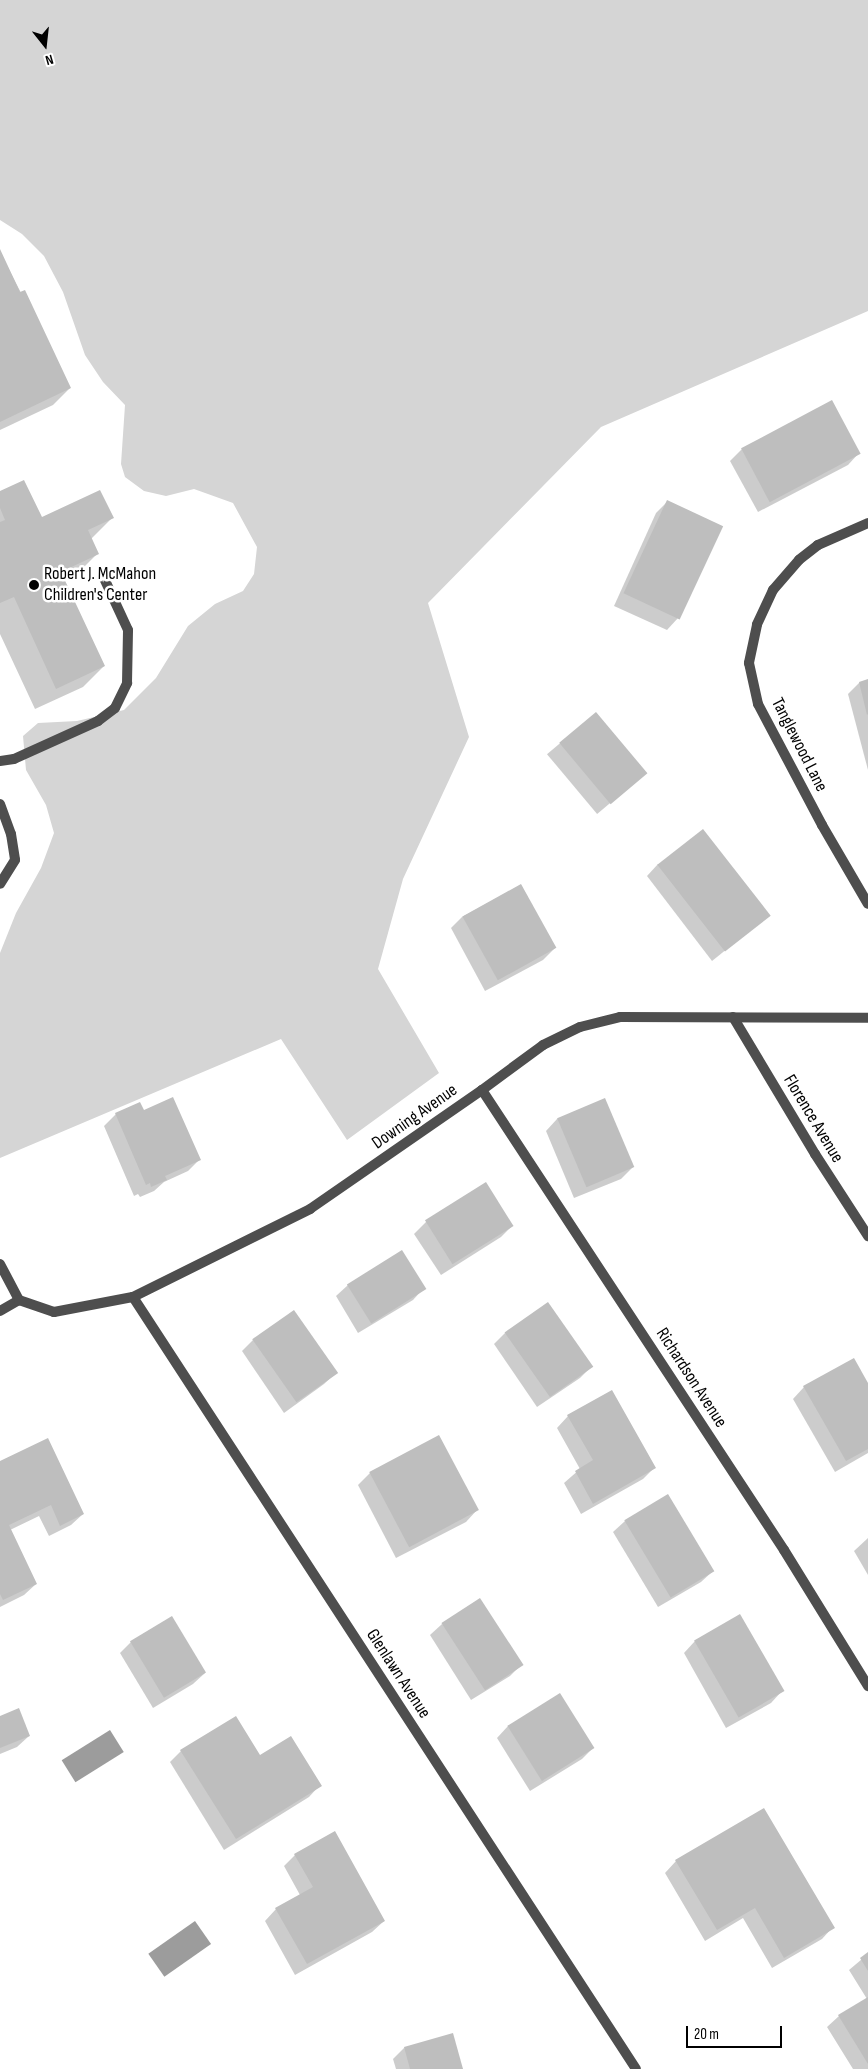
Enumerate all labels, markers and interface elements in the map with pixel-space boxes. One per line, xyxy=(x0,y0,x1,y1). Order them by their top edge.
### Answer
north arrow xyxy=(20,20,70,70)
text: N xyxy=(43,51,55,69)
place label: Robert J. McMahon Children's Center xyxy=(44,564,156,606)
marker: Robert J. McMahon Children's Center xyxy=(28,579,40,591)
street label: Tanglewood Lane xyxy=(766,695,832,795)
street label: Florence Avenue xyxy=(778,1071,848,1167)
street label: Downing Avenue xyxy=(368,1080,462,1154)
street label: Richardson Avenue xyxy=(651,1324,731,1432)
street label: Glenlawn Avenue xyxy=(361,1625,435,1723)
scale bar xyxy=(688,2016,784,2048)
text: 20 m xyxy=(694,2025,719,2044)

